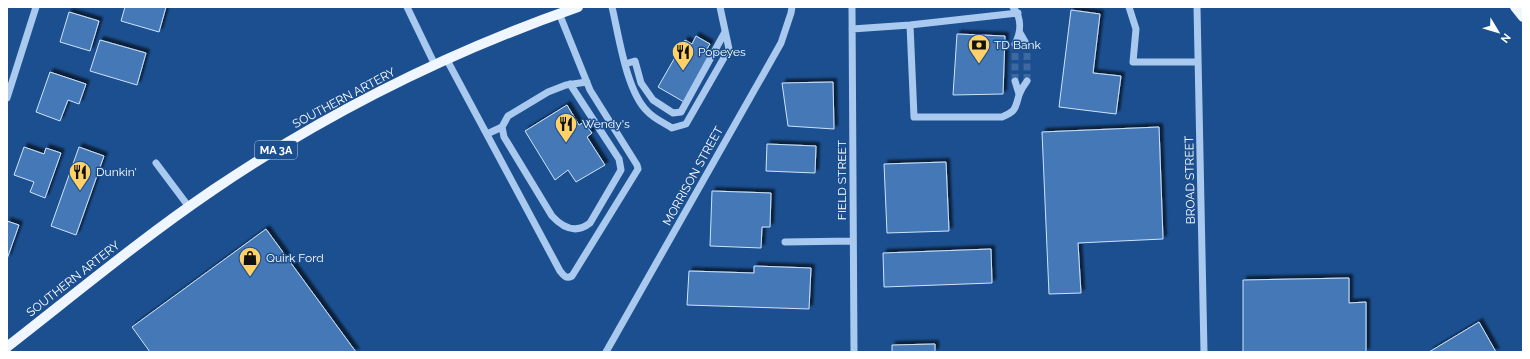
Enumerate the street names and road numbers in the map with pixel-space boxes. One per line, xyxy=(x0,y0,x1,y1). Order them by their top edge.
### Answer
street label: SOUTHERN ARTERY xyxy=(290,65,398,131)
street label: MORRISON STREET xyxy=(660,123,726,228)
street label: BROAD STREET xyxy=(1182,135,1198,224)
street label: FIELD STREET xyxy=(835,139,849,220)
road number: MA 3A xyxy=(255,141,297,159)
street label: SOUTHERN ARTERY xyxy=(24,238,123,320)

